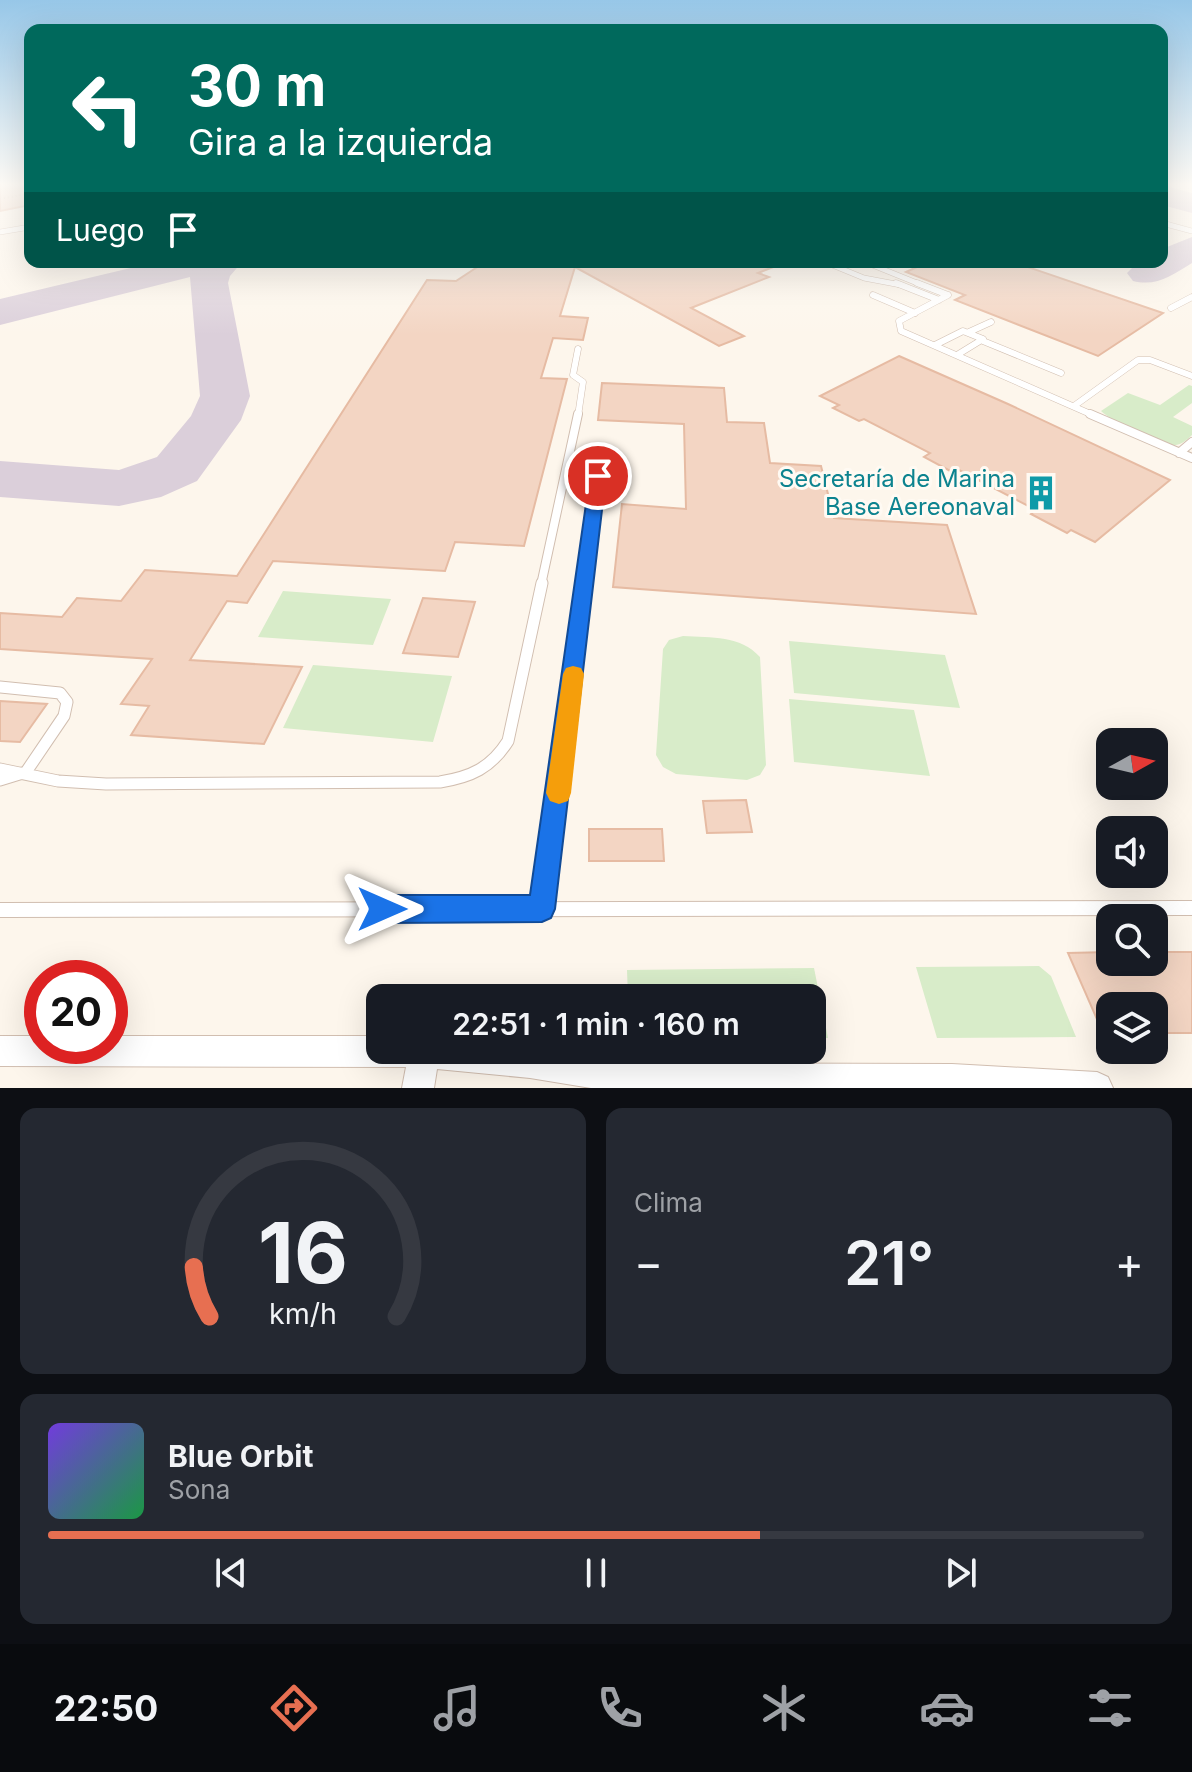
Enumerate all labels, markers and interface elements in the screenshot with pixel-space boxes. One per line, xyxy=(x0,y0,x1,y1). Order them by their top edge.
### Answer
text: 30 m xyxy=(188,52,326,120)
icon: left xyxy=(56,56,160,160)
text: Gira a la izquierda xyxy=(188,120,493,164)
icon: arrive xyxy=(161,208,205,252)
text: Luego xyxy=(56,212,145,248)
pin xyxy=(564,442,632,510)
icon: arrive xyxy=(576,454,620,498)
place label: Secretaría de Marina Base Aereonaval xyxy=(779,464,1015,521)
building icon: Secretaría de Marina Base Aereonaval xyxy=(1022,474,1060,512)
north arrow xyxy=(1096,728,1168,800)
map controls xyxy=(1096,728,1168,1064)
button: sound xyxy=(1096,816,1168,888)
position arrow xyxy=(340,867,424,951)
button: search xyxy=(1096,904,1168,976)
speed limit sign: 20 xyxy=(24,960,128,1064)
button: layers xyxy=(1096,992,1168,1064)
text: 22:51 · 1 min · 160 m xyxy=(452,1006,740,1042)
text: Clima xyxy=(634,1187,703,1218)
text: 16 xyxy=(258,1202,348,1303)
text: 21° xyxy=(844,1227,934,1299)
text: − xyxy=(634,1236,663,1290)
text: + xyxy=(1115,1236,1144,1290)
text: km/h xyxy=(269,1296,337,1331)
text: Blue Orbit xyxy=(168,1438,313,1474)
text: Sona xyxy=(168,1474,230,1505)
icon: previous xyxy=(209,1551,253,1595)
icon: pause xyxy=(574,1551,618,1595)
icon: next xyxy=(939,1551,983,1595)
icon: directions xyxy=(266,1680,322,1736)
icon: music xyxy=(429,1680,485,1736)
icon: phone xyxy=(592,1680,648,1736)
icon: climate xyxy=(756,1680,812,1736)
icon: car xyxy=(919,1680,975,1736)
icon: filters xyxy=(1082,1680,1138,1736)
text: 22:50 xyxy=(54,1686,158,1730)

